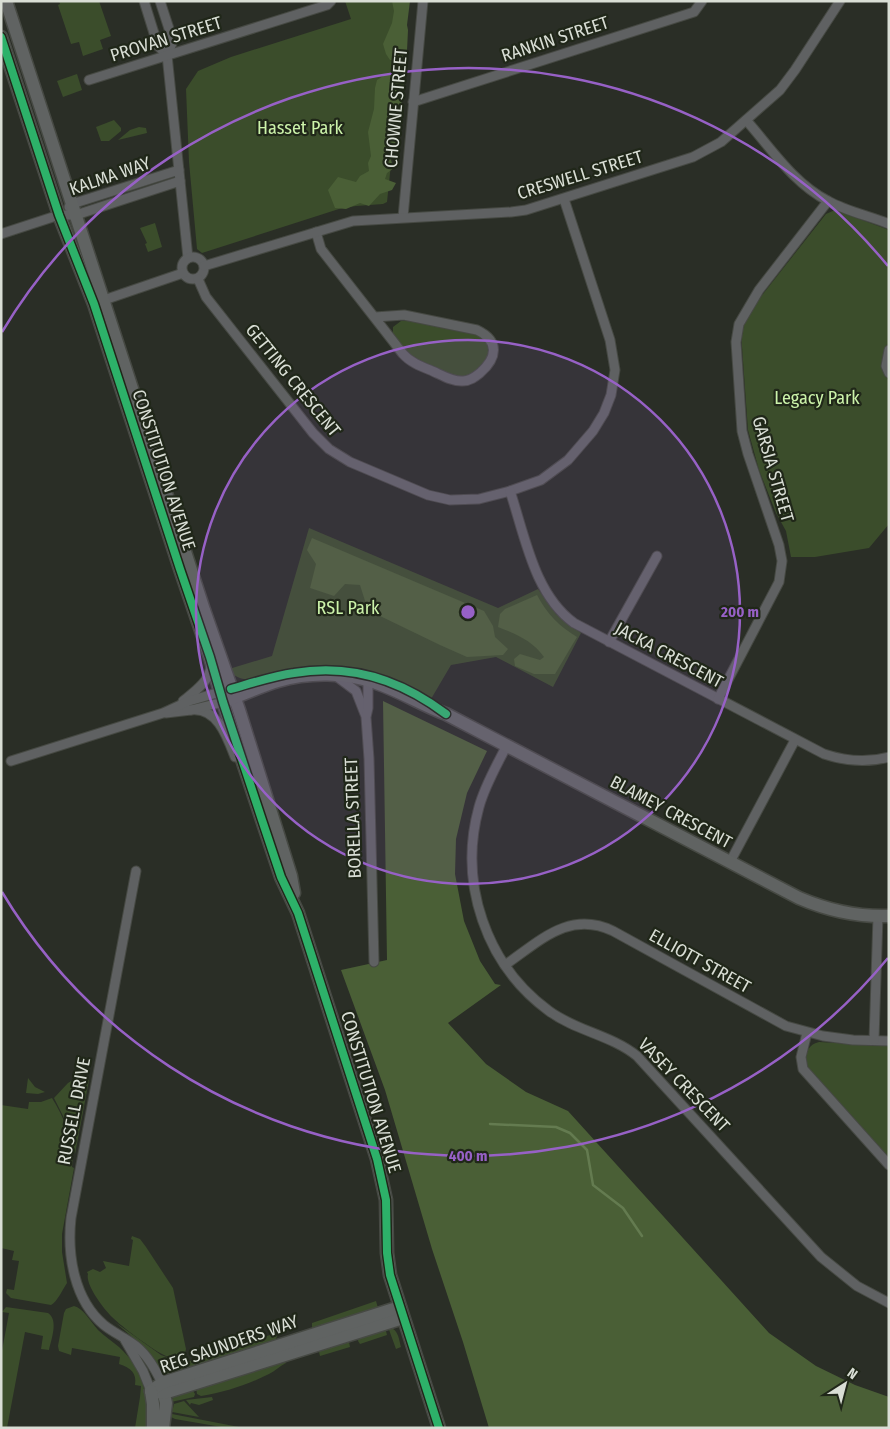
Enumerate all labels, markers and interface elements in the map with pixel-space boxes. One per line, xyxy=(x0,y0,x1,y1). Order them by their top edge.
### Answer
street label: PROVAN STREET xyxy=(107,11,225,66)
street label: RANKIN STREET xyxy=(499,11,612,67)
street label: CHOWNE STREET xyxy=(380,46,412,169)
park label: Hasset Park xyxy=(257,117,343,139)
street label: CRESWELL STREET xyxy=(515,145,646,205)
street label: KALMA WAY xyxy=(67,152,153,200)
street label: GETTING CRESCENT xyxy=(241,319,346,441)
street label: CONSTITUTION AVENUE xyxy=(128,387,200,553)
park label: Legacy Park xyxy=(774,387,860,409)
street label: GARSIA STREET xyxy=(747,414,799,525)
park label: RSL Park xyxy=(317,597,380,619)
centre of rings xyxy=(459,603,477,621)
text: 200 m xyxy=(720,603,759,621)
street label: JACKA CRESCENT xyxy=(611,617,728,693)
street label: BORELLA STREET xyxy=(340,757,366,879)
street label: BLAMEY CRESCENT xyxy=(606,771,736,854)
street label: ELLIOTT STREET xyxy=(645,924,755,998)
street label: CONSTITUTION AVENUE xyxy=(336,1009,406,1175)
street label: VASEY CRESCENT xyxy=(634,1034,735,1137)
street label: RUSSELL DRIVE xyxy=(53,1055,95,1167)
text: 400 m xyxy=(449,1147,487,1165)
street label: REG SAUNDERS WAY xyxy=(157,1310,301,1378)
north arrow xyxy=(820,1359,870,1409)
text: N xyxy=(844,1365,861,1383)

